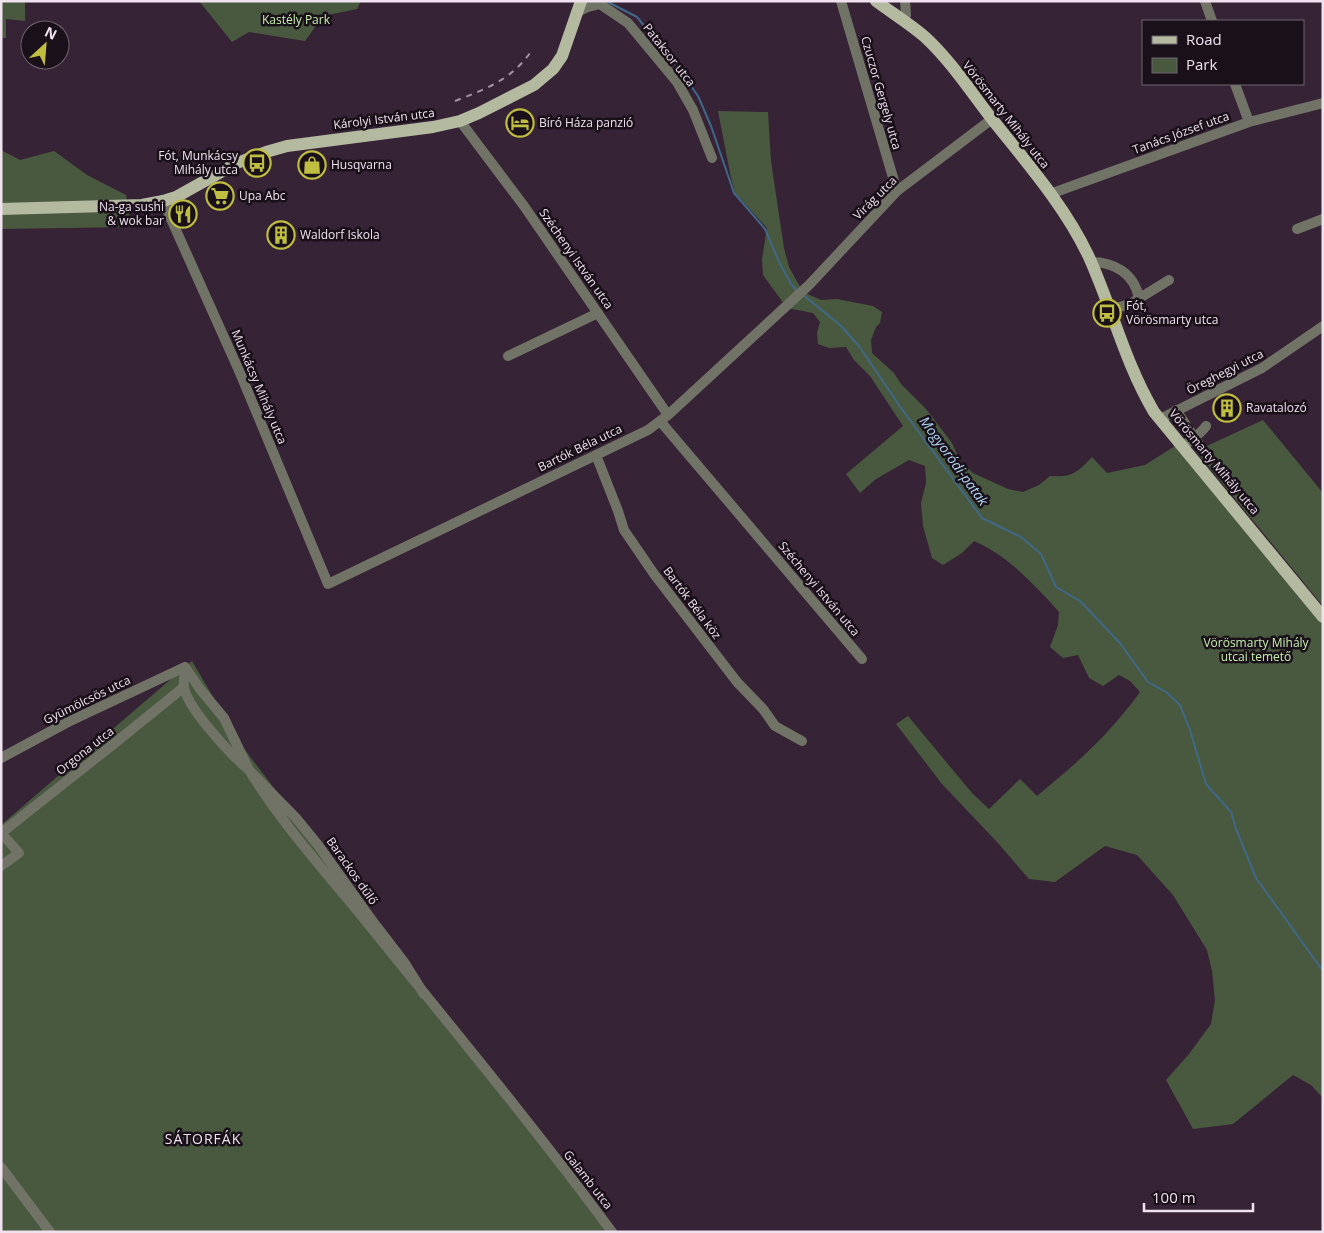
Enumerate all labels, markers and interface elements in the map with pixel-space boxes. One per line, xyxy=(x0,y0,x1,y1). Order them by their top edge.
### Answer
park label: Kastély Park xyxy=(262,11,331,28)
street label: Pataksor utca xyxy=(639,19,700,90)
north arrow xyxy=(20,20,70,70)
legend xyxy=(1142,20,1304,85)
text: N xyxy=(42,22,60,44)
text: Road xyxy=(1186,29,1222,49)
street label: Czuczor Gergely utca xyxy=(857,34,906,151)
text: Park xyxy=(1186,54,1217,74)
street label: Vörösmarty Mihály utca xyxy=(959,57,1054,172)
street label: Károlyi István utca xyxy=(332,104,436,133)
street label: Tanács József utca xyxy=(1130,107,1231,158)
hotel icon: Bíró Háza panzió xyxy=(505,108,535,138)
place label: Bíró Háza panzió xyxy=(539,114,633,131)
place label: Fót, Munkácsy Mihály utca xyxy=(158,147,239,178)
bus stop icon: Fót, Munkácsy Mihály utca xyxy=(242,148,272,178)
shop icon: Husqvarna xyxy=(297,150,327,180)
place label: Husqvarna xyxy=(331,156,392,173)
street label: Virág utca xyxy=(849,172,900,223)
supermarket icon: Upa Abc xyxy=(205,181,235,211)
place label: Upa Abc xyxy=(239,187,286,204)
place label: Na-ga sushi & wok bar xyxy=(99,198,164,229)
restaurant icon: Na-ga sushi & wok bar xyxy=(168,199,198,229)
street label: Széchenyi István utca xyxy=(535,205,617,312)
building icon: Waldorf Iskola xyxy=(266,220,296,250)
place label: Waldorf Iskola xyxy=(300,226,380,243)
place label: Fót, Vörösmarty utca xyxy=(1126,297,1218,328)
bus stop icon: Fót, Vörösmarty utca xyxy=(1092,298,1122,328)
street label: Munkácsy Mihály utca xyxy=(228,327,291,447)
street label: Öreghegyi utca xyxy=(1183,345,1266,398)
building icon: Ravatalozó xyxy=(1212,393,1242,423)
place label: Ravatalozó xyxy=(1246,399,1307,416)
street label: Vörösmarty Mihály utca xyxy=(1165,406,1263,518)
water label: Mogyoródi-patak xyxy=(916,412,994,510)
street label: Bartók Béla utca xyxy=(535,420,625,475)
street label: Széchenyi István utca xyxy=(775,538,864,640)
street label: Bartók Béla köz xyxy=(660,563,725,643)
park label: Vörösmarty Mihály utcai temető xyxy=(1203,634,1310,665)
street label: Gyümölcsös utca xyxy=(40,671,133,728)
street label: Orgona utca xyxy=(52,723,117,779)
street label: Barackos dűlő xyxy=(323,833,382,908)
district label: SÁTORFÁK xyxy=(165,1129,241,1148)
street label: Galamb utca xyxy=(560,1147,617,1213)
scale bar xyxy=(1144,1180,1253,1212)
text: 100 m xyxy=(1152,1187,1196,1207)

